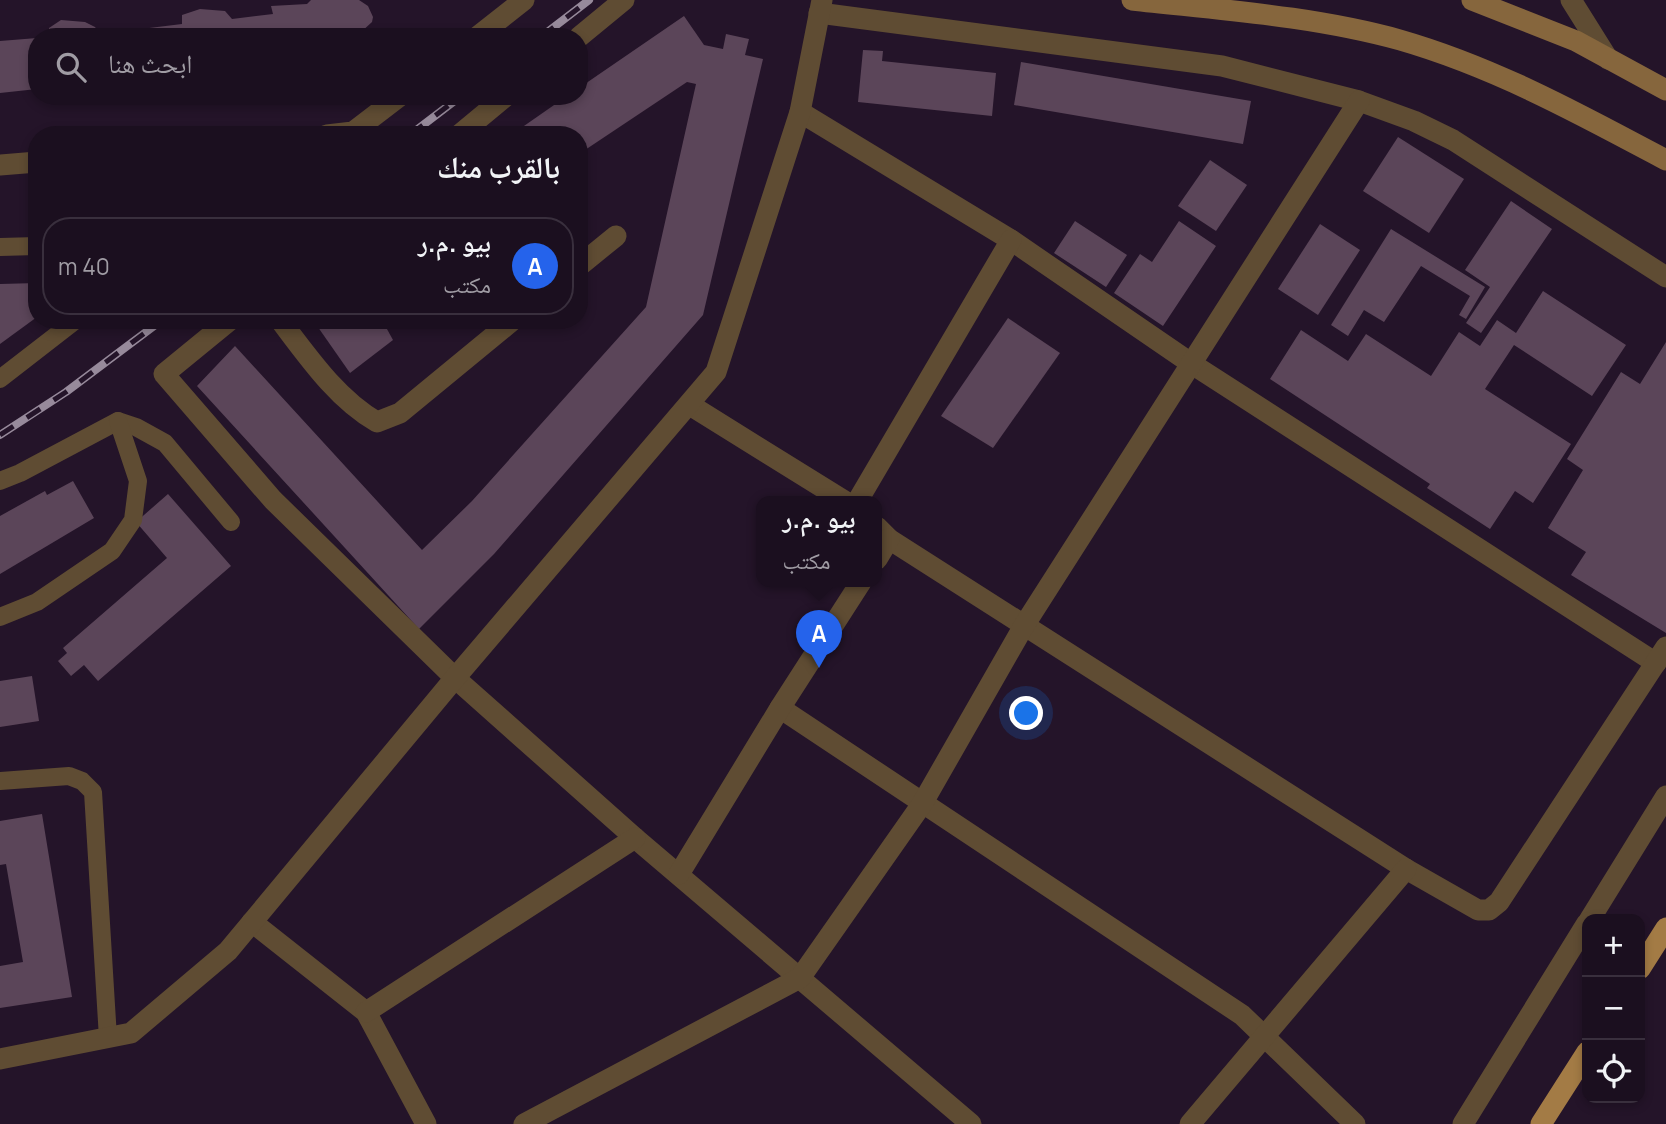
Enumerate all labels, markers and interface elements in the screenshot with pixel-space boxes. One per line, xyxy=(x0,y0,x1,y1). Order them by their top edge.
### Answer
search box xyxy=(28,28,588,105)
text: ابحث هنا xyxy=(108,45,192,81)
icon: search xyxy=(52,48,90,86)
text: بالقرب منك xyxy=(437,146,560,187)
text: بيو .م.ر xyxy=(418,224,491,260)
text: 40 m xyxy=(58,250,110,282)
text: A xyxy=(527,250,543,282)
text: مكتب xyxy=(443,268,491,300)
popup xyxy=(756,496,882,587)
text: بيو .م.ر xyxy=(782,500,856,536)
text: مكتب xyxy=(782,544,831,576)
pin: A xyxy=(796,610,842,668)
your location xyxy=(1009,696,1043,730)
map controls xyxy=(1582,914,1645,1103)
button: + xyxy=(1582,914,1645,977)
button: − xyxy=(1582,977,1645,1040)
button: locate xyxy=(1582,1040,1645,1103)

